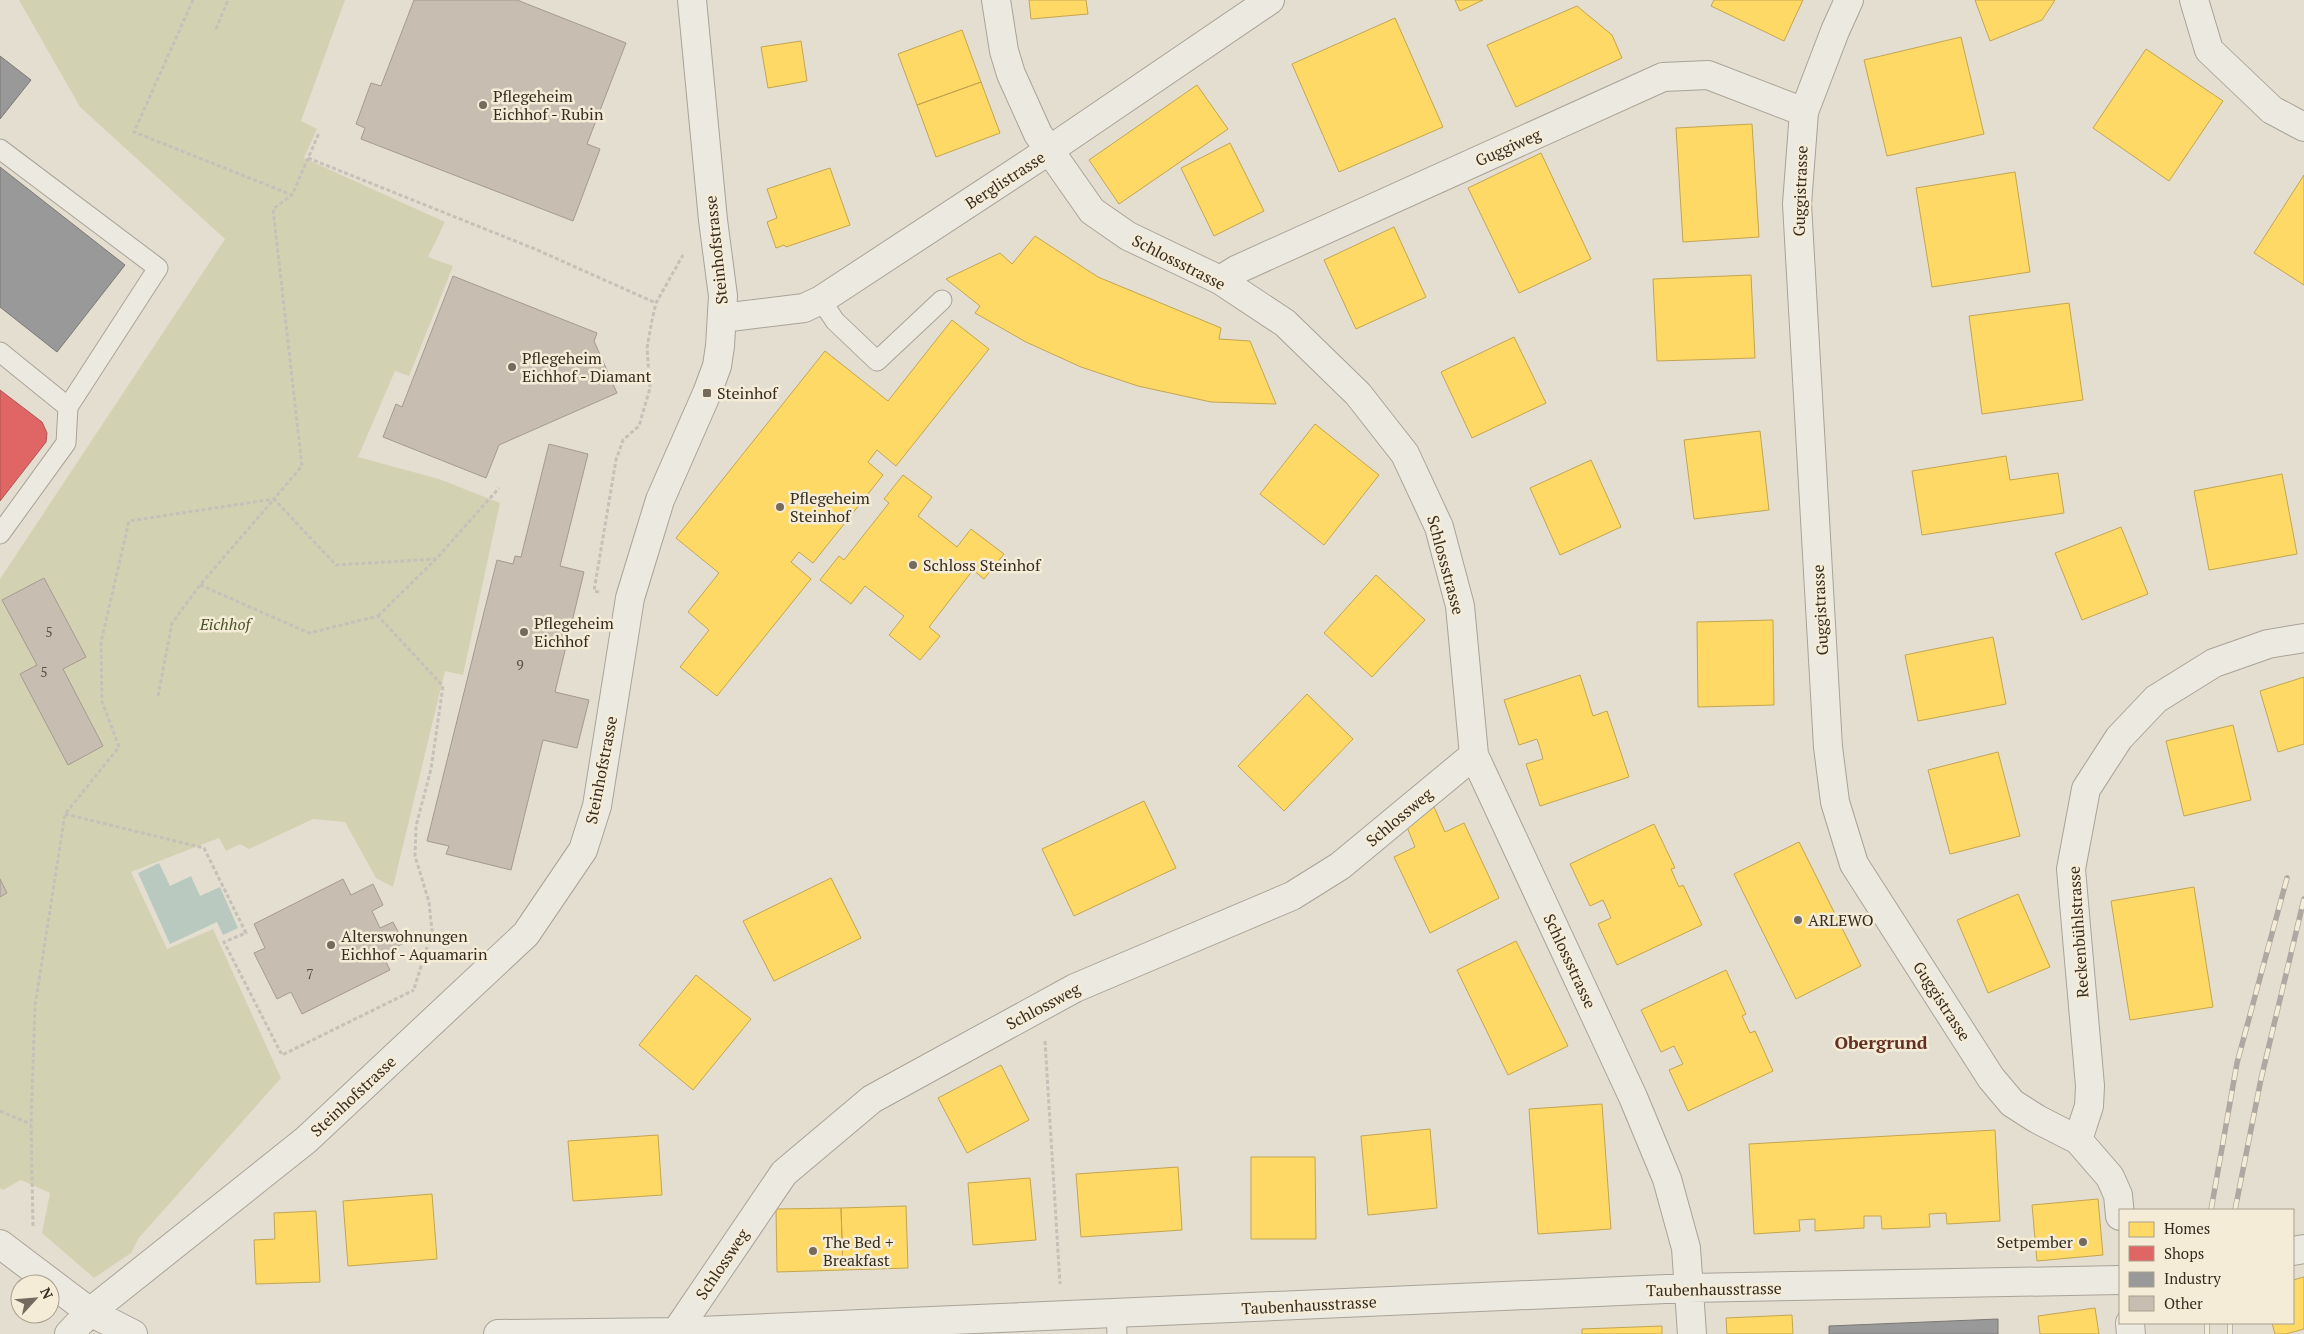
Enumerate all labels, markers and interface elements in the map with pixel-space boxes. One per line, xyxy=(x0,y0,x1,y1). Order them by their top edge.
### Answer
place label: Pflegeheim Eichhof - Rubin xyxy=(493,85,604,125)
marker: Pflegeheim Eichhof - Rubin xyxy=(477,99,489,111)
street label: Guggiweg xyxy=(1472,123,1545,171)
street label: Guggistrasse xyxy=(1787,145,1813,237)
street label: Berglistrasse xyxy=(961,146,1049,214)
street label: Steinhofstrasse xyxy=(699,194,733,306)
street label: Schlossstrasse xyxy=(1129,229,1229,295)
place label: Pflegeheim Eichhof - Diamant xyxy=(522,347,652,387)
marker: Pflegeheim Eichhof - Diamant xyxy=(506,361,518,373)
place label: Steinhof xyxy=(717,382,779,404)
marker: Steinhof xyxy=(701,387,713,399)
place label: Pflegeheim Steinhof xyxy=(790,487,870,527)
marker: Pflegeheim Steinhof xyxy=(774,501,786,513)
street label: Schlossstrasse xyxy=(1422,513,1470,617)
place label: Schloss Steinhof xyxy=(923,554,1042,576)
marker: Schloss Steinhof xyxy=(907,559,919,571)
street label: Guggistrasse xyxy=(1807,564,1833,656)
place label: Pflegeheim Eichhof xyxy=(534,612,614,652)
park label: Eichhof xyxy=(199,613,254,635)
house number: 5 xyxy=(45,622,53,641)
marker: Pflegeheim Eichhof xyxy=(518,626,530,638)
house number: 9 xyxy=(516,655,524,674)
house number: 5 xyxy=(40,662,48,681)
street label: Steinhofstrasse xyxy=(580,714,622,826)
street label: Schlossweg xyxy=(1361,782,1437,851)
street label: Reckenbühlstrasse xyxy=(2062,865,2094,999)
place label: ARLEWO xyxy=(1808,909,1874,931)
street label: Schlossstrasse xyxy=(1538,910,1602,1012)
marker: ARLEWO xyxy=(1792,914,1804,926)
place label: Alterswohnungen Eichhof - Aquamarin xyxy=(341,925,488,965)
marker: Alterswohnungen Eichhof - Aquamarin xyxy=(325,939,337,951)
street label: Guggistrasse xyxy=(1908,957,1976,1045)
house number: 7 xyxy=(306,964,314,983)
street label: Schlossweg xyxy=(1002,977,1084,1035)
district label: Obergrund xyxy=(1834,1030,1928,1054)
street label: Steinhofstrasse xyxy=(305,1051,401,1141)
legend xyxy=(2119,1209,2294,1324)
text: Homes xyxy=(2164,1218,2210,1238)
street label: Schlossweg xyxy=(690,1224,754,1304)
place label: The Bed + Breakfast xyxy=(823,1231,893,1271)
place label: Setpember xyxy=(1997,1231,2074,1253)
marker: Setpember xyxy=(2077,1236,2089,1248)
text: Shops xyxy=(2164,1243,2204,1263)
marker: The Bed + Breakfast xyxy=(807,1245,819,1257)
text: Industry xyxy=(2164,1268,2221,1288)
north arrow xyxy=(10,1274,60,1324)
street label: Taubenhausstrasse xyxy=(1646,1277,1782,1301)
text: N xyxy=(36,1284,58,1302)
street label: Taubenhausstrasse xyxy=(1241,1290,1377,1320)
text: Other xyxy=(2164,1293,2203,1313)

